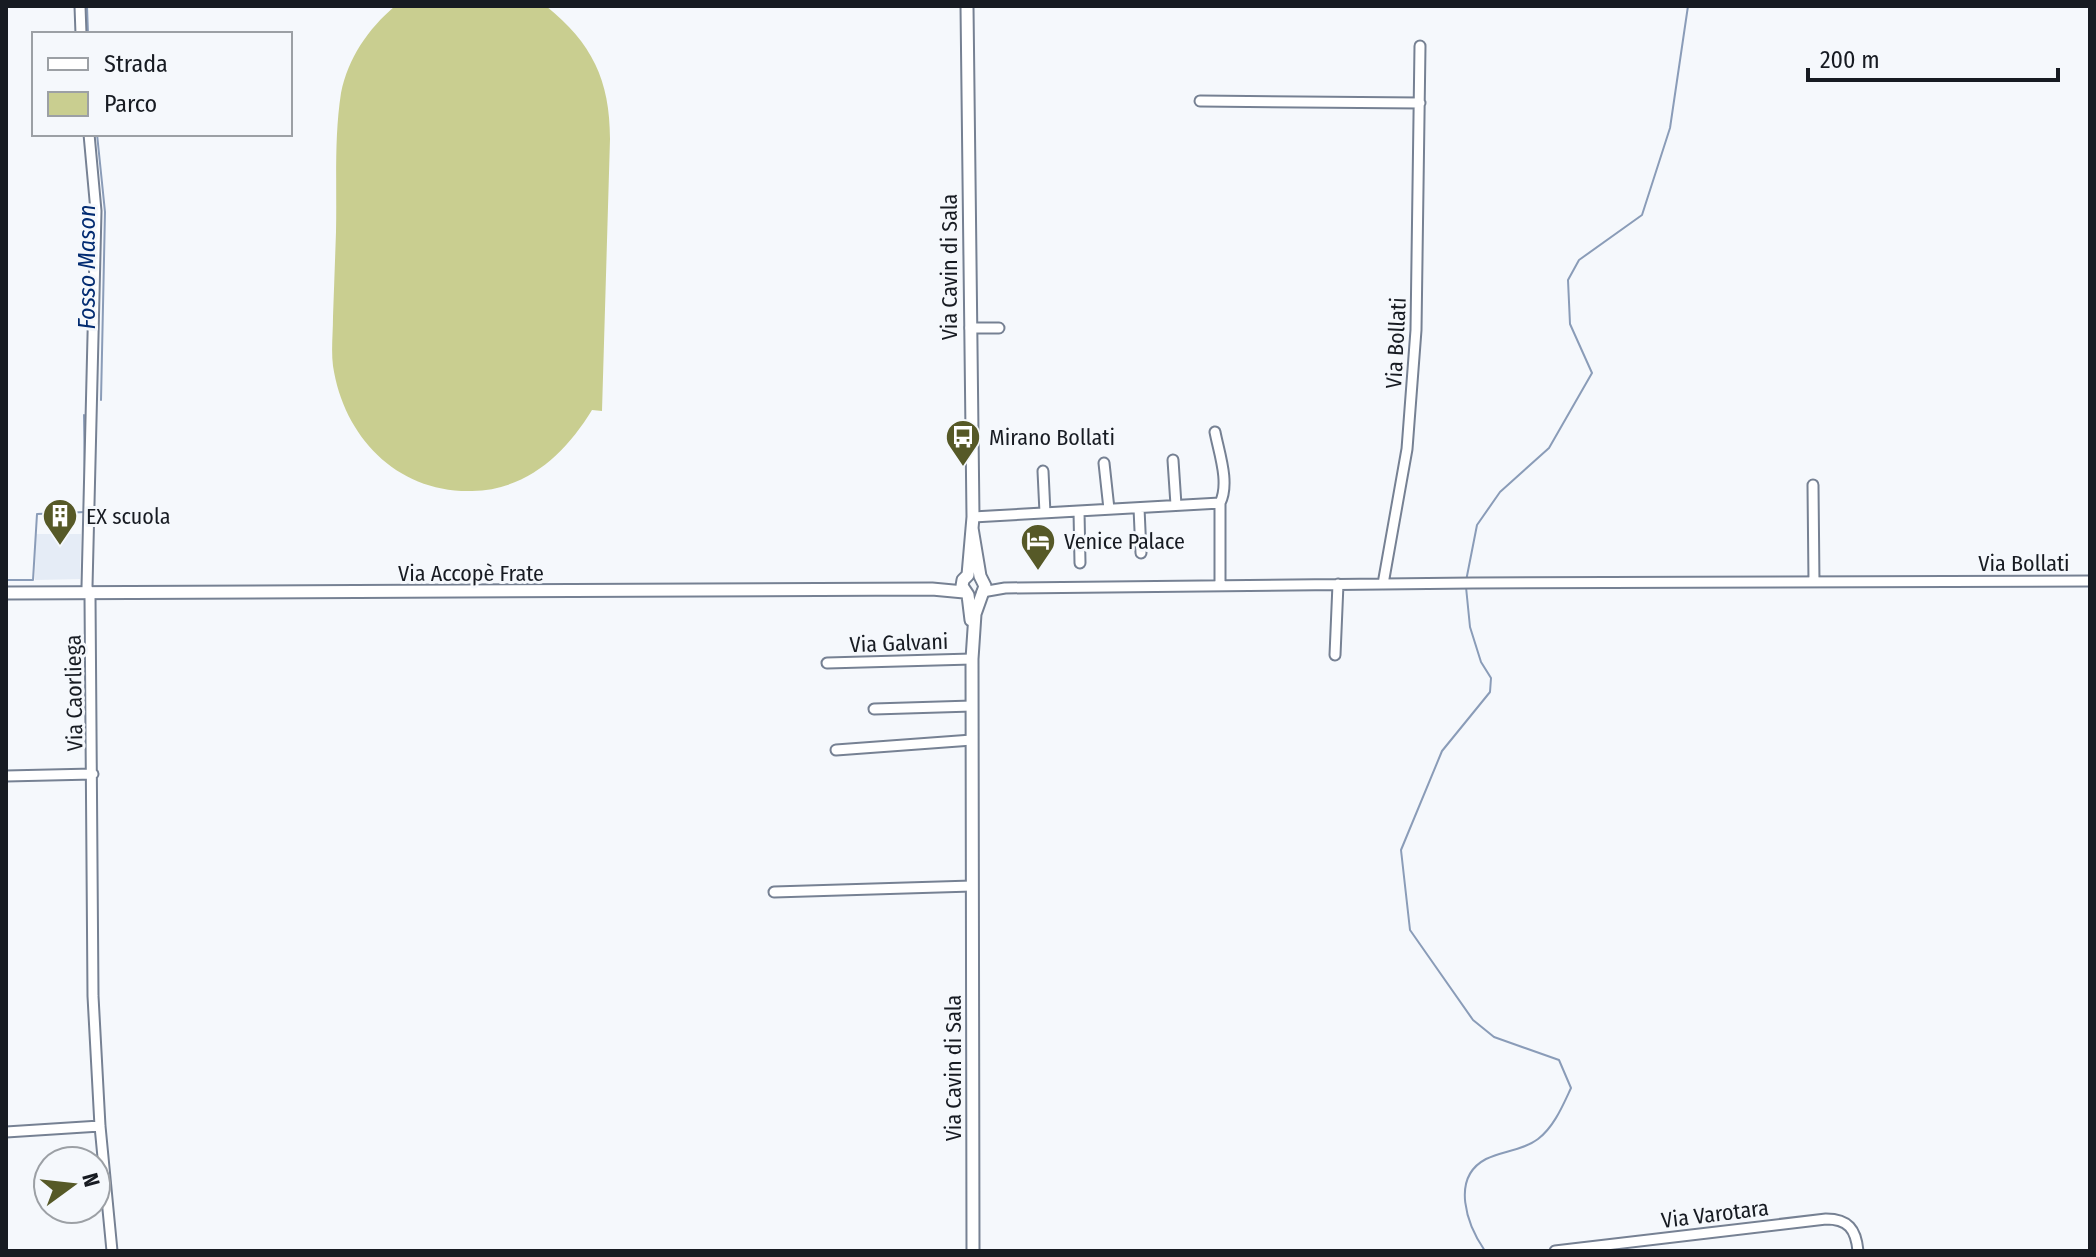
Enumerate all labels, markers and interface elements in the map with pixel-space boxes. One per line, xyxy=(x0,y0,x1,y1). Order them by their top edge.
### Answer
legend xyxy=(32,32,292,136)
scale bar xyxy=(1808,32,2058,82)
text: 200 m xyxy=(1820,46,1880,74)
text: Strada xyxy=(104,50,168,78)
text: Parco xyxy=(104,90,157,118)
street label: Via Cavin di Sala xyxy=(936,194,963,340)
water label: Fosso Mason xyxy=(73,204,101,330)
street label: Via Bollati xyxy=(1380,297,1412,389)
bus stop icon: Mirano Bollati xyxy=(944,418,982,468)
place label: Mirano Bollati xyxy=(989,424,1115,451)
building icon: EX scuola xyxy=(41,497,79,547)
place label: EX scuola xyxy=(86,503,170,530)
hotel icon: Venice Palace xyxy=(1019,522,1057,572)
place label: Venice Palace xyxy=(1064,528,1185,555)
street label: Via Bollati xyxy=(1978,550,2070,577)
street label: Via Accopè Frate xyxy=(398,560,544,587)
street label: Via Galvani xyxy=(849,628,949,658)
street label: Via Caorliega xyxy=(59,634,89,752)
street label: Via Cavin di Sala xyxy=(940,995,967,1141)
north arrow xyxy=(32,1145,112,1225)
text: N xyxy=(76,1170,106,1190)
street label: Via Varotara xyxy=(1660,1194,1770,1234)

